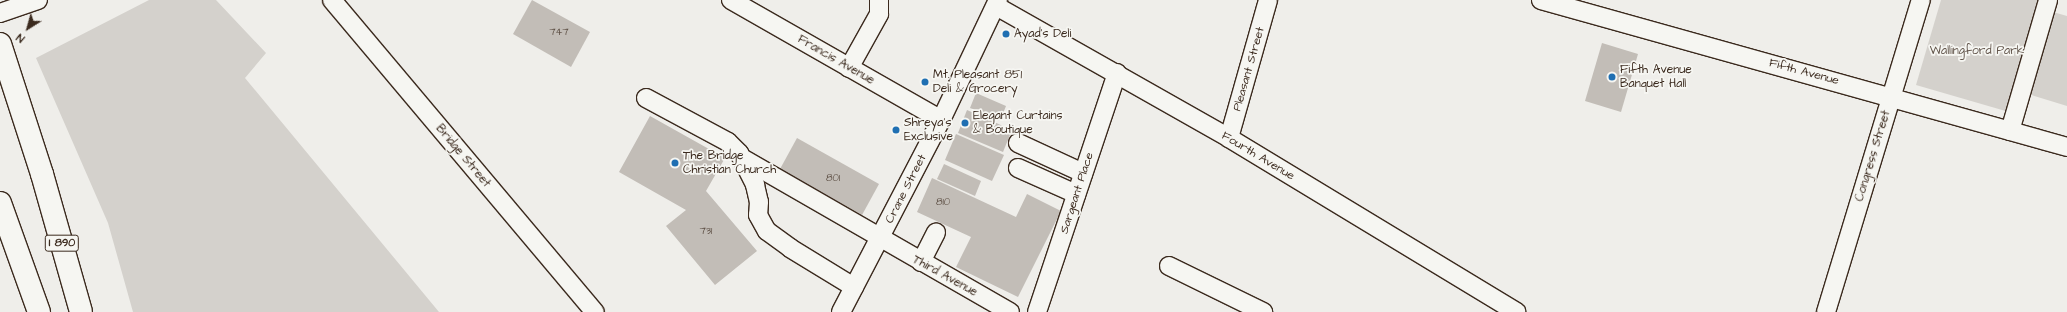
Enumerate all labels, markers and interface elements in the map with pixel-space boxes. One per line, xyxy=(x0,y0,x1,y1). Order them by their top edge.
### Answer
north arrow xyxy=(8,8,48,48)
street label: Pleasant Street xyxy=(1230,25,1268,113)
house number: 747 xyxy=(549,27,569,39)
place label: Ayad's Deli xyxy=(1014,27,1071,41)
marker: Ayad's Deli xyxy=(1001,29,1011,39)
text: N xyxy=(13,30,28,46)
street label: Francis Avenue xyxy=(795,32,877,88)
park label: Wallingford Park xyxy=(1930,44,2024,58)
street label: Fifth Avenue xyxy=(1767,56,1841,88)
place label: Fifth Avenue Banquet Hall xyxy=(1620,63,1692,91)
place label: Mt. Pleasant 851 Deli & Grocery xyxy=(933,68,1022,96)
marker: Fifth Avenue Banquet Hall xyxy=(1607,72,1617,82)
marker: Mt. Pleasant 851 Deli & Grocery xyxy=(920,77,930,87)
place label: Elegant Curtains & Boutique xyxy=(973,109,1062,137)
street label: Congress Street xyxy=(1852,109,1894,203)
place label: Shreya's Exclusive xyxy=(904,116,953,144)
marker: Elegant Curtains & Boutique xyxy=(960,118,970,128)
street label: Bridge Street xyxy=(433,122,493,190)
marker: Shreya's Exclusive xyxy=(891,125,901,135)
street label: Fourth Avenue xyxy=(1219,129,1297,183)
place label: The Bridge Christian Church xyxy=(683,149,776,177)
street label: Sargeant Place xyxy=(1057,151,1097,235)
street label: Crane Street xyxy=(882,152,930,226)
marker: The Bridge Christian Church xyxy=(670,158,680,168)
house number: 801 xyxy=(826,173,840,185)
house number: 810 xyxy=(936,197,950,209)
house number: 731 xyxy=(700,226,712,238)
road number: I 890 xyxy=(44,234,80,252)
street label: Third Avenue xyxy=(910,252,980,300)

